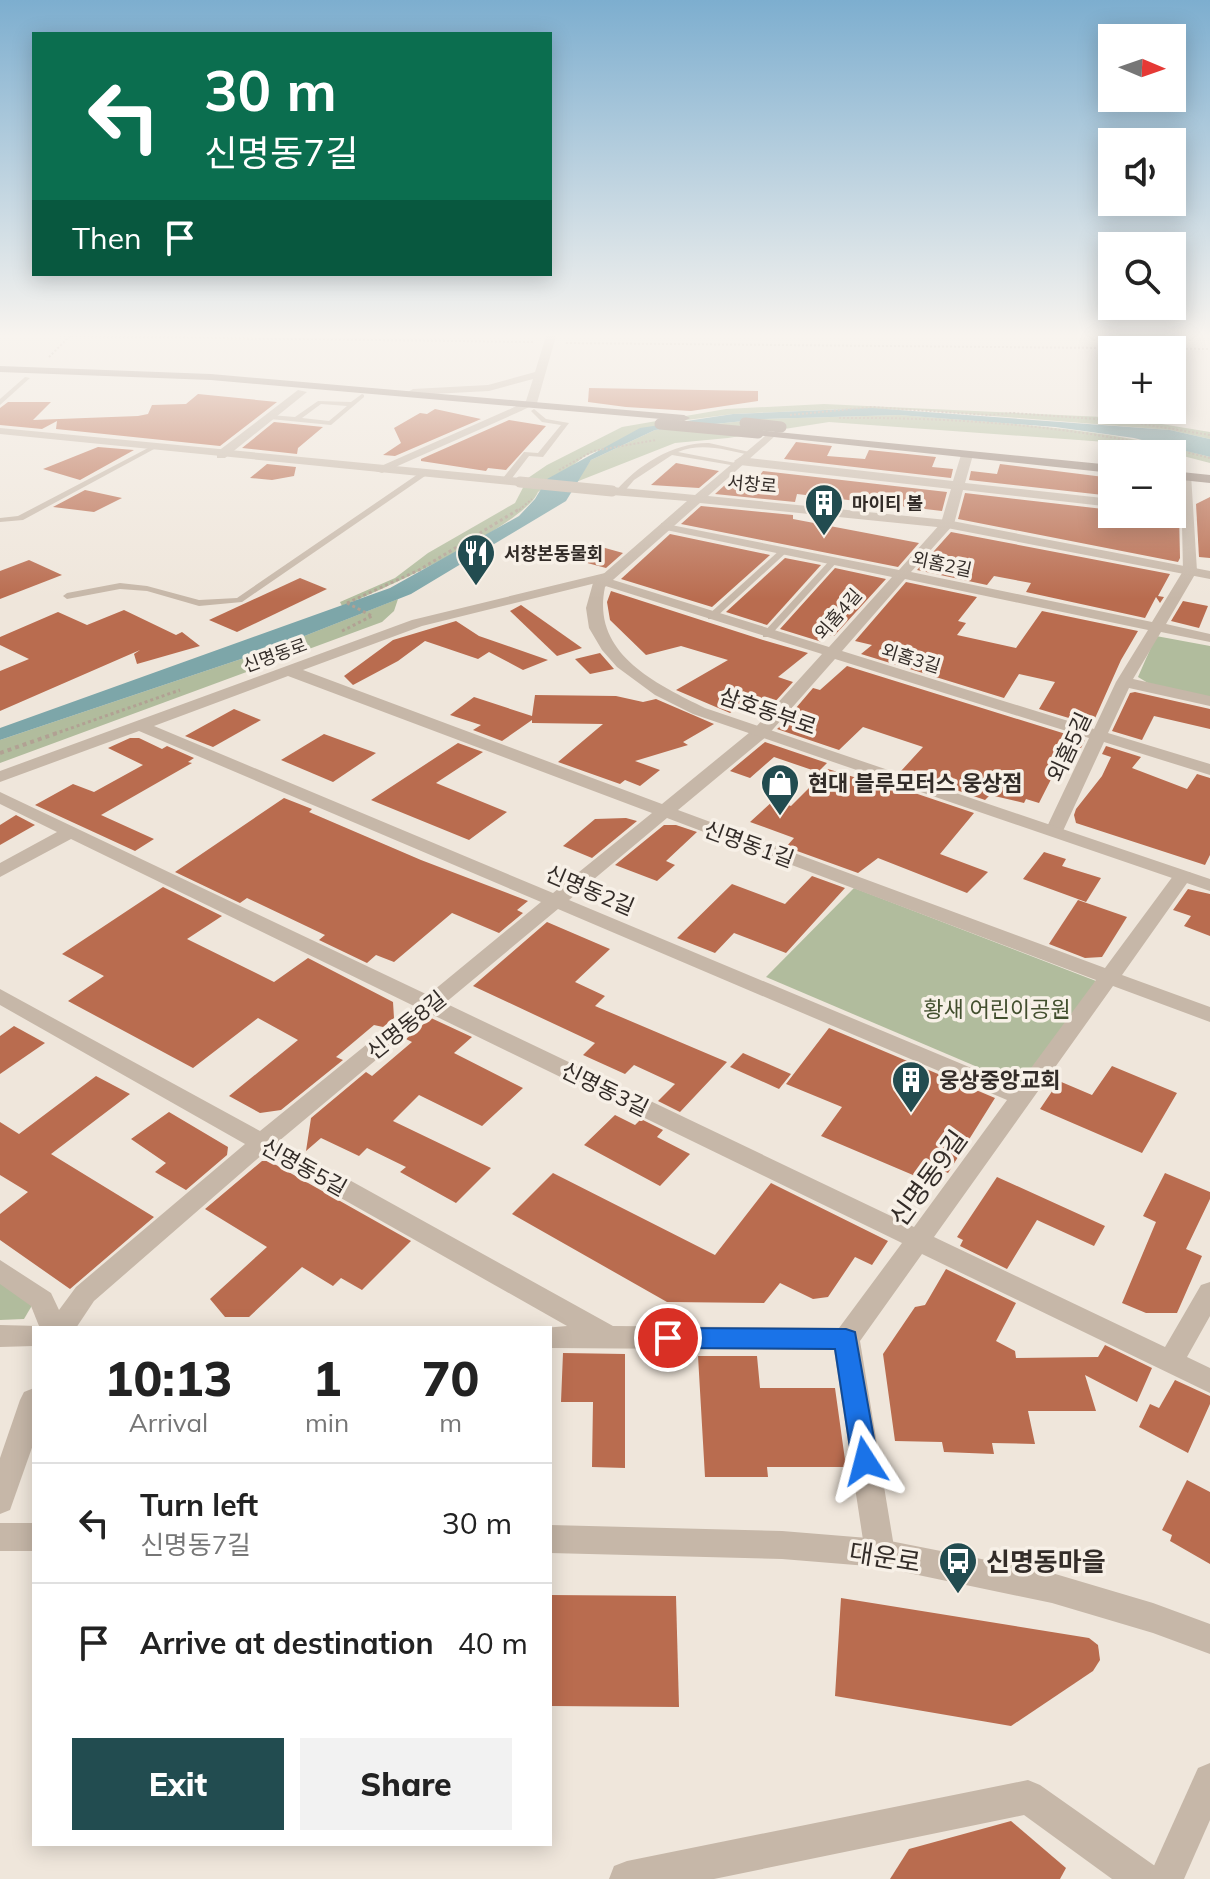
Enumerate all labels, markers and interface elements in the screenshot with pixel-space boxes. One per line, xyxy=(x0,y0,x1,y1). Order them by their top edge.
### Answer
north arrow xyxy=(1098,24,1186,112)
map controls xyxy=(1098,24,1186,528)
text: 30 m xyxy=(204,55,337,125)
icon: left xyxy=(72,64,176,168)
button: sound xyxy=(1098,128,1186,216)
text: 신명동7길 xyxy=(204,130,358,175)
icon: arrive xyxy=(158,216,202,260)
text: Then xyxy=(72,219,142,257)
button: search xyxy=(1098,232,1186,320)
button: + xyxy=(1098,336,1186,424)
button: − xyxy=(1098,440,1186,528)
street label: 서창로 xyxy=(726,470,778,498)
building icon: 마이티 볼 xyxy=(803,482,845,537)
place label: 마이티 볼 xyxy=(852,492,923,515)
restaurant icon: 서창본동물회 xyxy=(455,532,497,587)
place label: 서창본동물회 xyxy=(504,542,603,565)
street label: 외홈2길 xyxy=(910,546,974,582)
street label: 외홈4길 xyxy=(809,584,867,644)
street label: 신명동로 xyxy=(240,633,310,677)
street label: 외홈3길 xyxy=(879,638,943,678)
street label: 삼호동부로 xyxy=(716,681,820,741)
street label: 외홈5길 xyxy=(1041,708,1097,786)
shop icon: 현대 블루모터스 웅상점 xyxy=(759,762,801,817)
place label: 현대 블루모터스 웅상점 xyxy=(808,769,1022,797)
street label: 신명동1길 xyxy=(700,815,798,873)
street label: 신명동2길 xyxy=(541,859,639,921)
street label: 신명동8길 xyxy=(361,984,451,1066)
park label: 황새 어린이공원 xyxy=(923,995,1071,1023)
street label: 신명동3길 xyxy=(557,1056,653,1122)
building icon: 웅상중앙교회 xyxy=(890,1059,932,1114)
place label: 웅상중앙교회 xyxy=(939,1066,1060,1094)
street label: 신명동9길 xyxy=(882,1123,974,1233)
street label: 신명동5길 xyxy=(256,1132,352,1202)
pin xyxy=(634,1304,702,1372)
icon: arrive xyxy=(646,1316,690,1360)
text: 10:13 xyxy=(105,1348,232,1408)
text: 1 xyxy=(313,1348,341,1408)
text: 70 xyxy=(422,1348,479,1408)
text: Arrival xyxy=(129,1406,208,1439)
text: min xyxy=(305,1406,349,1439)
text: m xyxy=(439,1406,462,1439)
position arrow xyxy=(823,1419,907,1503)
text: Turn left xyxy=(140,1486,258,1524)
icon: left xyxy=(72,1501,116,1545)
text: 30 m xyxy=(442,1504,512,1542)
text: 신명동7길 xyxy=(140,1528,251,1561)
street label: 대운로 xyxy=(847,1535,923,1579)
bus stop icon: 신명동마을 xyxy=(937,1540,979,1595)
place label: 신명동마을 xyxy=(986,1545,1106,1578)
icon: arrive xyxy=(72,1621,116,1665)
text: Arrive at destination xyxy=(140,1624,434,1662)
text: 40 m xyxy=(458,1624,528,1662)
button: Exit xyxy=(72,1738,284,1830)
button: Share xyxy=(300,1738,512,1830)

